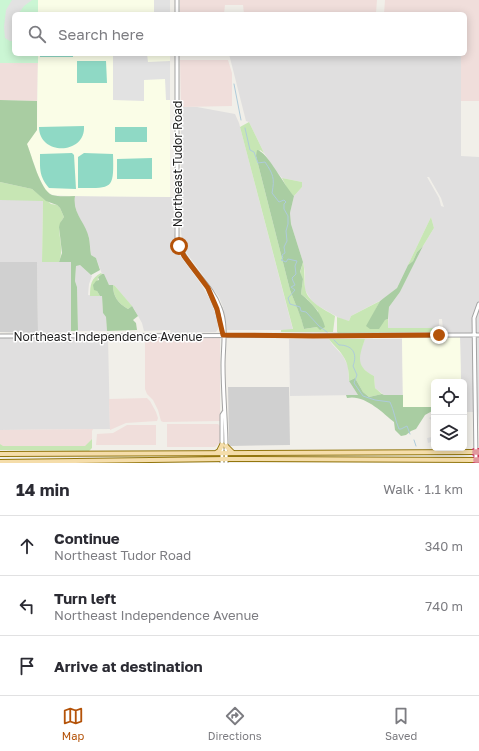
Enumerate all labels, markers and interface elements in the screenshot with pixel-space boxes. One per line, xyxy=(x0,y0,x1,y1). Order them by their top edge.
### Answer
search box xyxy=(12,12,467,56)
icon: search xyxy=(26,23,48,45)
text: Search here xyxy=(58,25,144,43)
street label: Northeast Tudor Road xyxy=(170,101,185,227)
route start xyxy=(170,237,188,255)
route end xyxy=(430,326,448,344)
street label: Northeast Independence Avenue xyxy=(13,329,203,344)
map controls xyxy=(431,379,467,451)
button: locate xyxy=(431,379,467,415)
button: layers xyxy=(431,415,467,451)
text: 14 min xyxy=(16,479,69,500)
text: Walk · 1.1 km xyxy=(383,481,463,497)
text: Continue xyxy=(54,529,120,547)
icon: ahead xyxy=(16,535,38,557)
text: 340 m xyxy=(425,538,463,554)
text: Northeast Tudor Road xyxy=(54,547,191,563)
text: Turn left xyxy=(54,589,116,607)
icon: left xyxy=(16,595,38,617)
text: 740 m xyxy=(425,598,463,614)
text: Northeast Independence Avenue xyxy=(54,607,259,623)
icon: arrive xyxy=(16,655,38,677)
text: Arrive at destination xyxy=(54,657,203,675)
tab: Map xyxy=(62,705,84,742)
tab: Directions xyxy=(208,705,262,742)
tab: Saved xyxy=(385,705,417,742)

